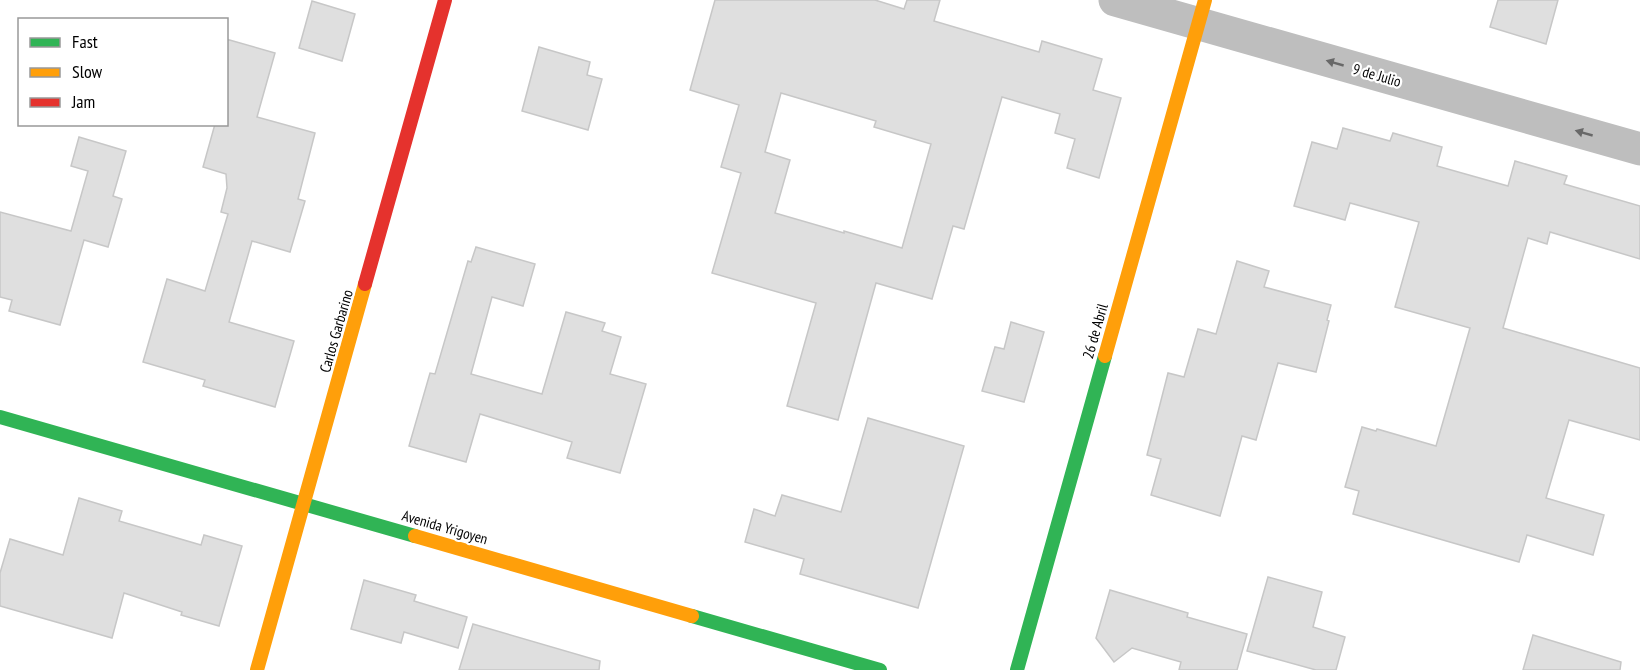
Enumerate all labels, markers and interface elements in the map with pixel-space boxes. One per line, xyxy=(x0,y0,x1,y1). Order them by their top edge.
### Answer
legend xyxy=(18,18,228,126)
text: Fast xyxy=(72,30,98,53)
one-way arrow xyxy=(1326,58,1344,67)
street label: 9 de Julio xyxy=(1351,59,1403,91)
text: Slow xyxy=(72,60,103,83)
text: Jam xyxy=(71,90,95,113)
one-way arrow xyxy=(1575,128,1593,137)
street label: Carlos Garbarino xyxy=(315,287,357,375)
street label: 26 de Abril xyxy=(1078,301,1112,361)
street label: Avenida Yrigoyen xyxy=(400,506,490,548)

